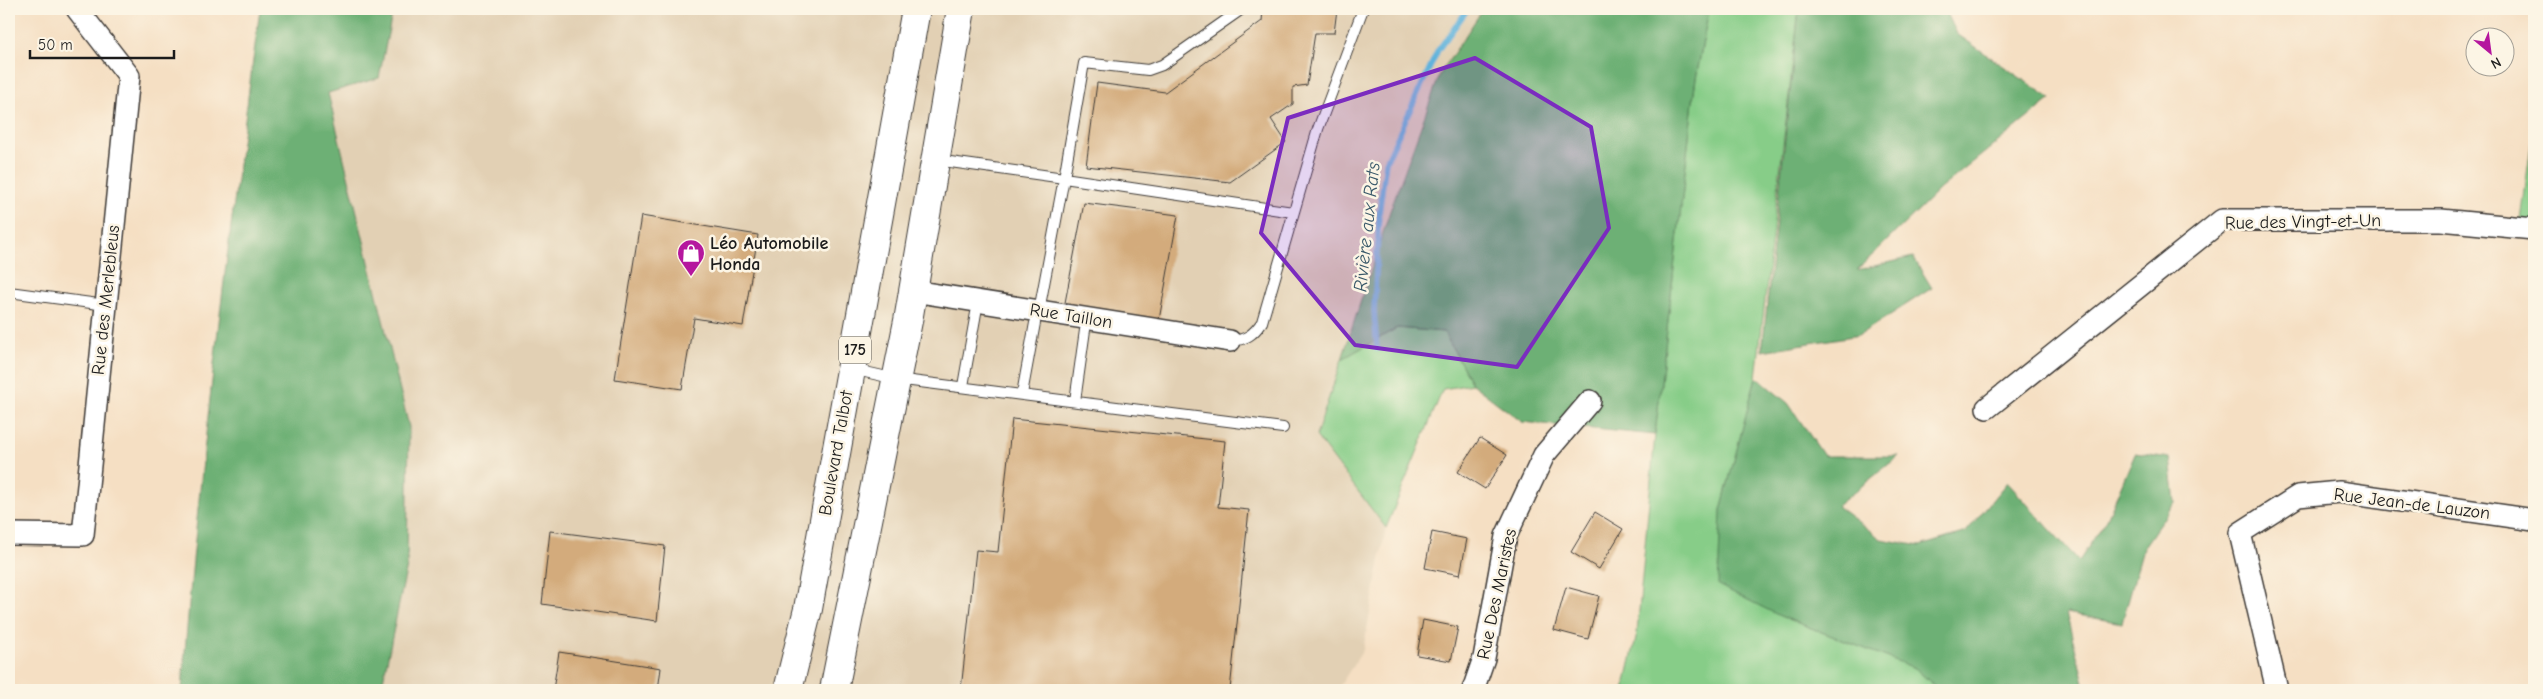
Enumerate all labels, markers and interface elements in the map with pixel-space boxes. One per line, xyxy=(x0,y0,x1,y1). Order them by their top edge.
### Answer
scale bar xyxy=(30,28,174,60)
north arrow xyxy=(2466,28,2516,78)
text: 50 m xyxy=(38,36,73,54)
text: N xyxy=(2488,53,2504,73)
water label: Rivière aux Rats xyxy=(1349,161,1385,293)
street label: Rue des Vingt-et-Un xyxy=(2225,210,2381,234)
street label: Rue des Merlebleus xyxy=(88,224,124,376)
place label: Léo Automobile Honda xyxy=(710,233,829,275)
shop icon: Léo Automobile Honda xyxy=(676,238,706,277)
street label: Rue Taillon xyxy=(1028,299,1114,333)
road number: 175 xyxy=(839,336,871,364)
street label: Boulevard Talbot xyxy=(815,388,857,517)
street label: Rue Jean-de Lauzon xyxy=(2333,484,2491,524)
street label: Rue Des Maristes xyxy=(1473,527,1521,661)

